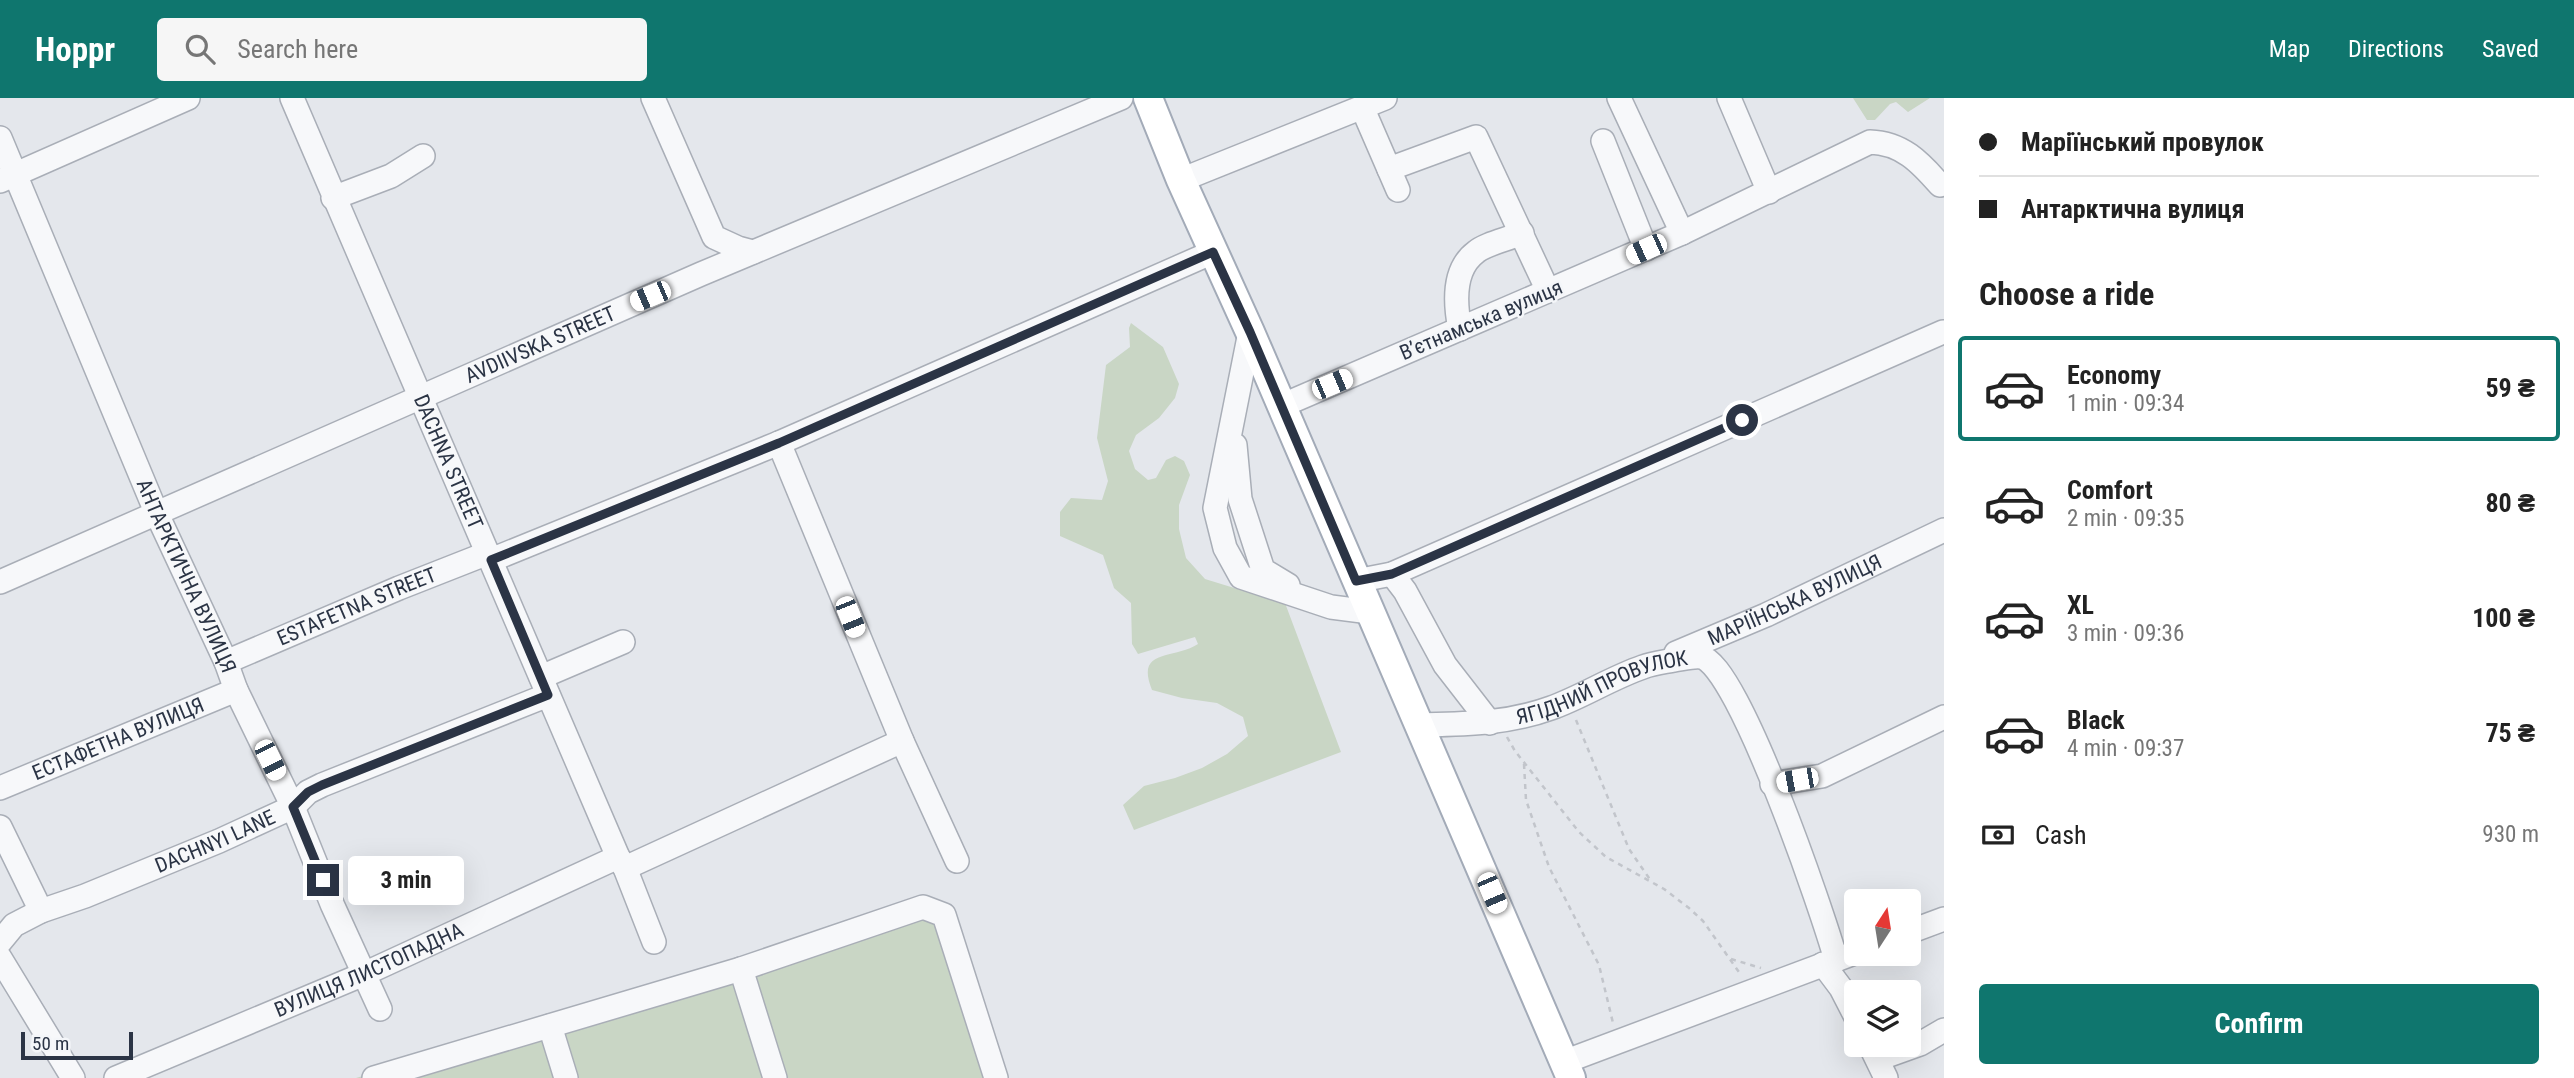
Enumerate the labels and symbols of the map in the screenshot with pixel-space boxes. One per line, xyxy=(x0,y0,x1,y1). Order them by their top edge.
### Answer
car xyxy=(1623,231,1670,267)
street label: Вʼєтнамська вулиця xyxy=(1396,275,1566,365)
car xyxy=(627,278,674,314)
street label: AVDIIVSKA STREET xyxy=(461,301,619,388)
car xyxy=(1309,366,1356,402)
street label: DACHNA STREET xyxy=(409,391,488,533)
route start xyxy=(1726,404,1758,436)
street label: АНТАРКТИЧНА ВУЛИЦЯ xyxy=(132,476,241,676)
street label: МАРІЇНСЬКА ВУЛИЦЯ xyxy=(1704,550,1886,650)
street label: ESTAFETNA STREET xyxy=(273,563,440,651)
car xyxy=(833,594,868,640)
street label: ЯГІДНИЙ ПРОВУЛОК xyxy=(1514,646,1690,729)
street label: ЕСТАФЕТНА ВУЛИЦЯ xyxy=(29,693,208,785)
car xyxy=(252,737,289,783)
car xyxy=(1775,766,1820,794)
street label: DACHNYI LANE xyxy=(152,805,279,878)
callout: 3 min xyxy=(348,856,463,904)
route end xyxy=(307,864,339,896)
car xyxy=(1475,870,1510,916)
north arrow xyxy=(1844,889,1922,966)
street label: ВУЛИЦЯ ЛИСТОПАДНА xyxy=(271,918,467,1022)
scale bar xyxy=(21,1029,133,1061)

